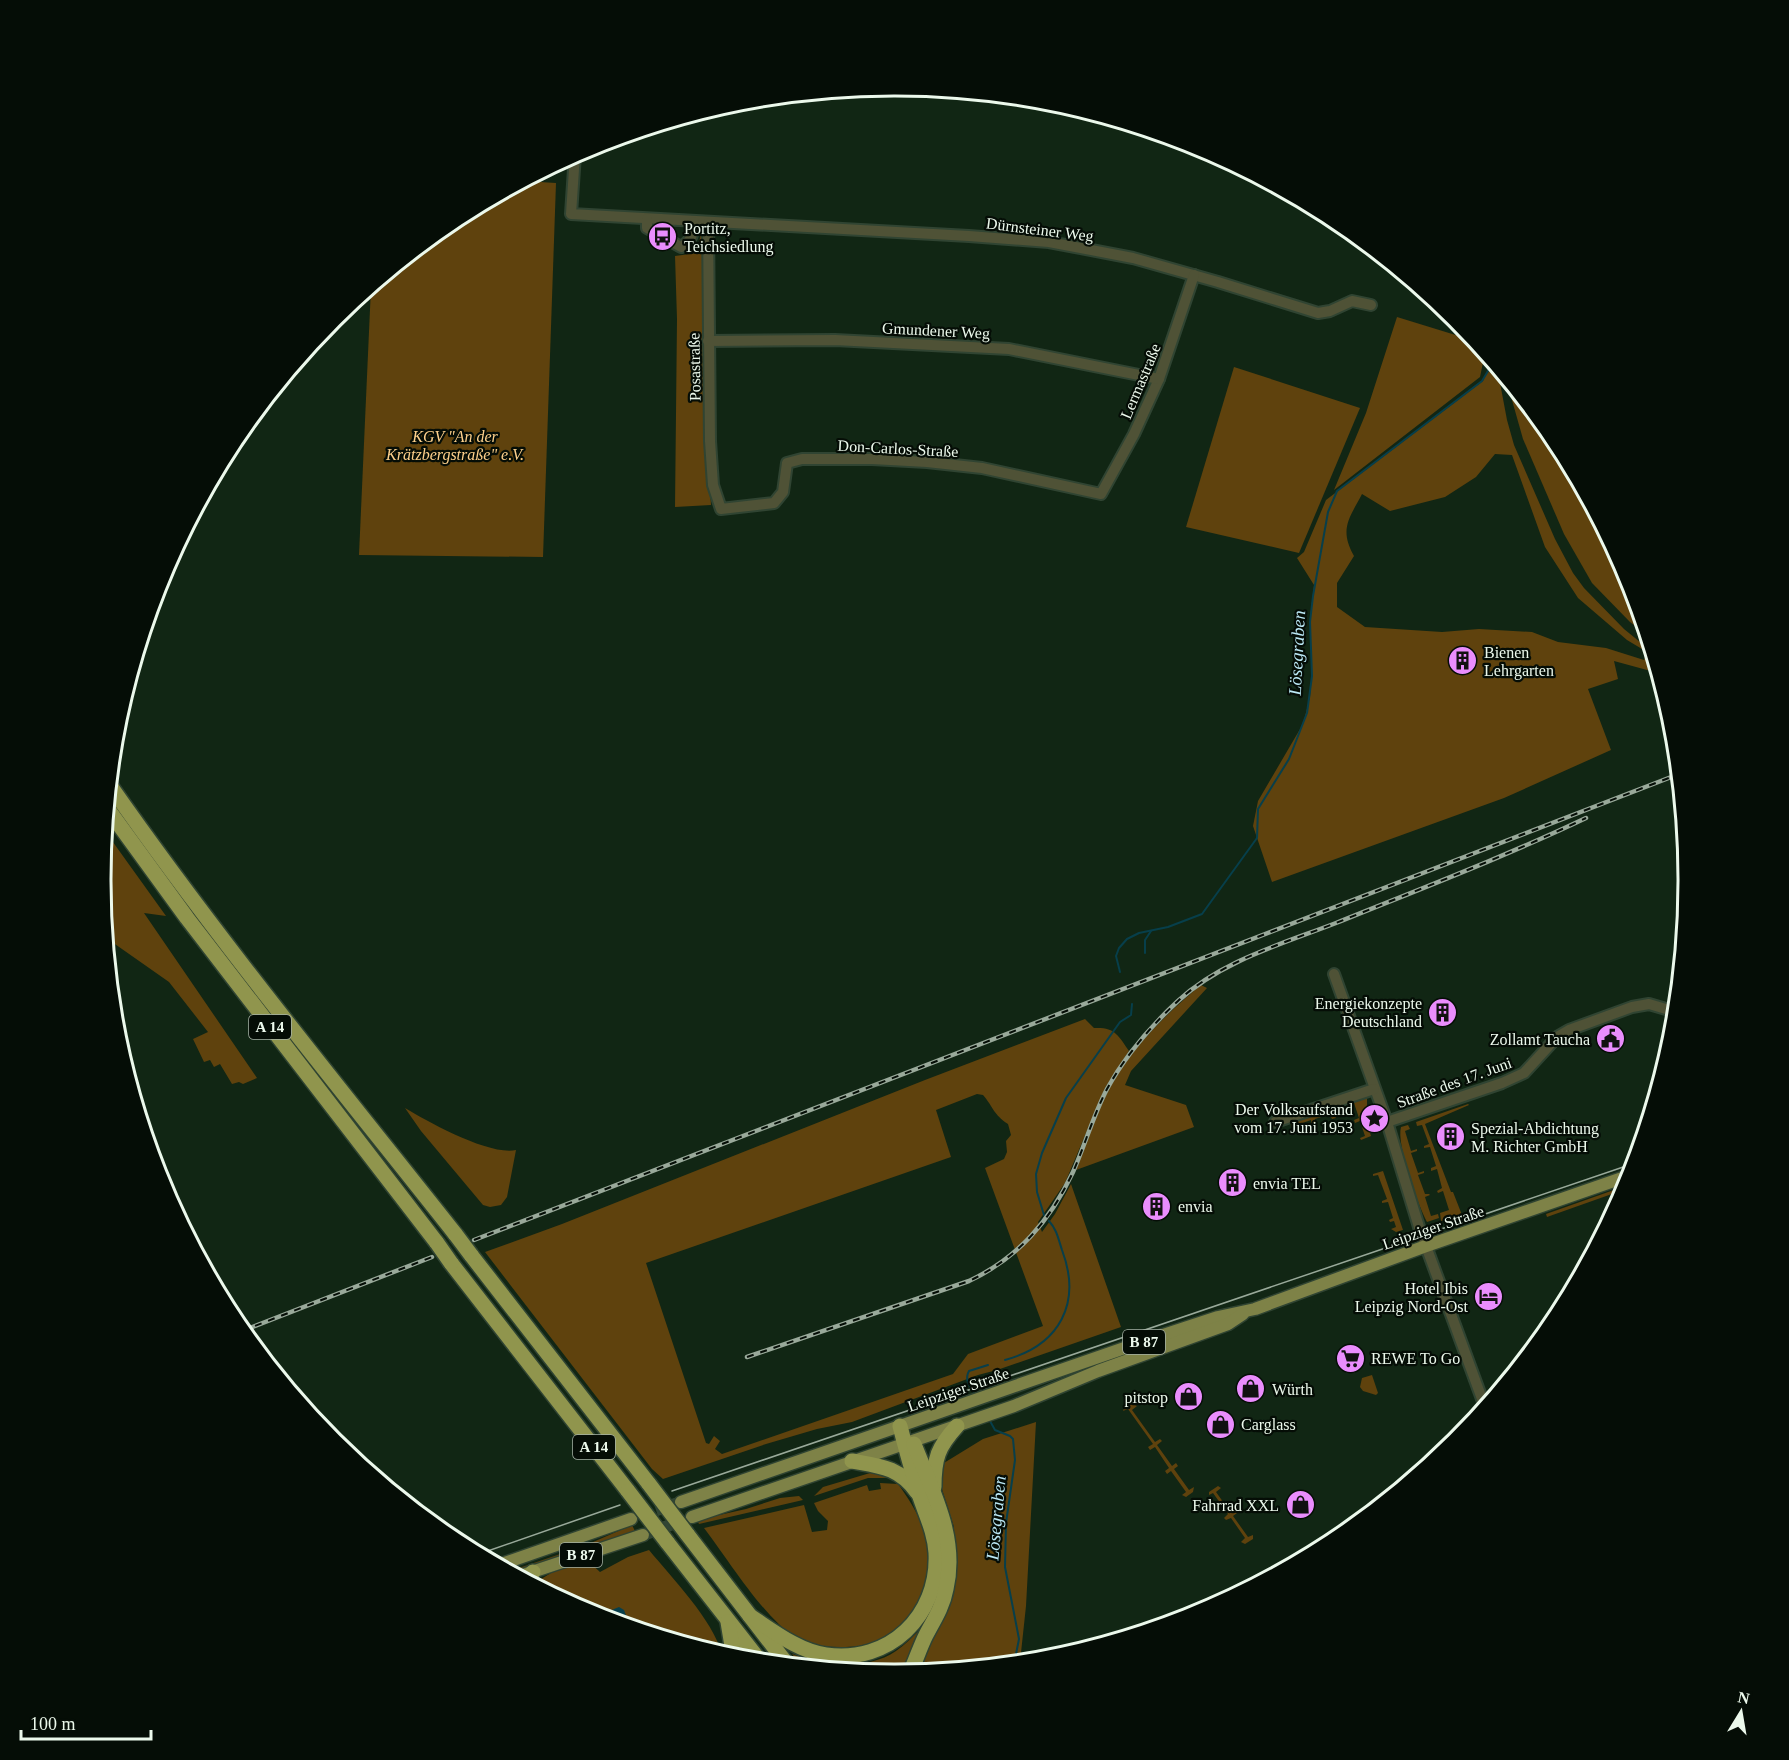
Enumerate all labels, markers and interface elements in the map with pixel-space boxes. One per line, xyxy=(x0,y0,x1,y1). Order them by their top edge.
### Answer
street label: Dürnsteiner Weg xyxy=(985,214,1095,246)
place label: Portitz, Teichsiedlung xyxy=(684,220,774,256)
bus stop icon: Portitz, Teichsiedlung xyxy=(647,221,679,253)
street label: Gmundener Weg xyxy=(881,319,990,343)
street label: Posastraße xyxy=(685,333,704,401)
street label: Lermastraße xyxy=(1117,341,1164,421)
park label: KGV "An der Krätzbergstraße" e.V. xyxy=(385,428,524,464)
street label: Don-Carlos-Straße xyxy=(837,437,959,460)
water label: Lösegraben xyxy=(1285,610,1309,697)
place label: Bienen Lehrgarten xyxy=(1484,644,1554,680)
building icon: Bienen Lehrgarten xyxy=(1447,645,1479,677)
place label: Energiekonzepte Deutschland xyxy=(1315,995,1422,1030)
building icon: Energiekonzepte Deutschland xyxy=(1427,996,1459,1028)
road number: A 14 xyxy=(249,1015,291,1039)
public building icon: Zollamt Taucha xyxy=(1595,1023,1627,1055)
place label: Zollamt Taucha xyxy=(1490,1031,1590,1048)
street label: Straße des 17. Juni xyxy=(1394,1054,1514,1111)
place label: Der Volksaufstand vom 17. Juni 1953 xyxy=(1234,1101,1353,1136)
place icon: Der Volksaufstand vom 17. Juni 1953 xyxy=(1358,1102,1390,1134)
place label: Spezial-Abdichtung M. Richter GmbH xyxy=(1471,1120,1599,1155)
building icon: Spezial-Abdichtung M. Richter GmbH xyxy=(1434,1121,1466,1153)
building icon: envia TEL xyxy=(1216,1167,1248,1199)
place label: envia TEL xyxy=(1253,1175,1321,1192)
building icon: envia xyxy=(1141,1190,1173,1222)
place label: envia xyxy=(1178,1198,1213,1215)
street label: Leipziger Straße xyxy=(1380,1202,1486,1254)
place label: Hotel Ibis Leipzig Nord-Ost xyxy=(1355,1280,1469,1316)
hotel icon: Hotel Ibis Leipzig Nord-Ost xyxy=(1473,1281,1505,1313)
road number: B 87 xyxy=(1123,1330,1165,1354)
supermarket icon: REWE To Go xyxy=(1334,1342,1366,1374)
place label: REWE To Go xyxy=(1371,1350,1460,1367)
street label: Leipziger Straße xyxy=(905,1364,1011,1416)
shop icon: Würth xyxy=(1235,1373,1267,1405)
shop icon: pitstop xyxy=(1173,1381,1205,1413)
place label: Würth xyxy=(1272,1381,1313,1398)
place label: pitstop xyxy=(1124,1389,1168,1407)
shop icon: Carglass xyxy=(1204,1408,1236,1440)
place label: Carglass xyxy=(1241,1416,1296,1434)
road number: A 14 xyxy=(573,1435,615,1459)
water label: Lösegraben xyxy=(982,1475,1010,1562)
shop icon: Fahrrad XXL xyxy=(1284,1489,1316,1521)
place label: Fahrrad XXL xyxy=(1192,1497,1279,1514)
road number: B 87 xyxy=(560,1543,602,1567)
north arrow xyxy=(1711,1682,1771,1742)
text: N xyxy=(1736,1688,1751,1707)
scale bar xyxy=(21,1703,152,1741)
text: 100 m xyxy=(30,1714,76,1734)

